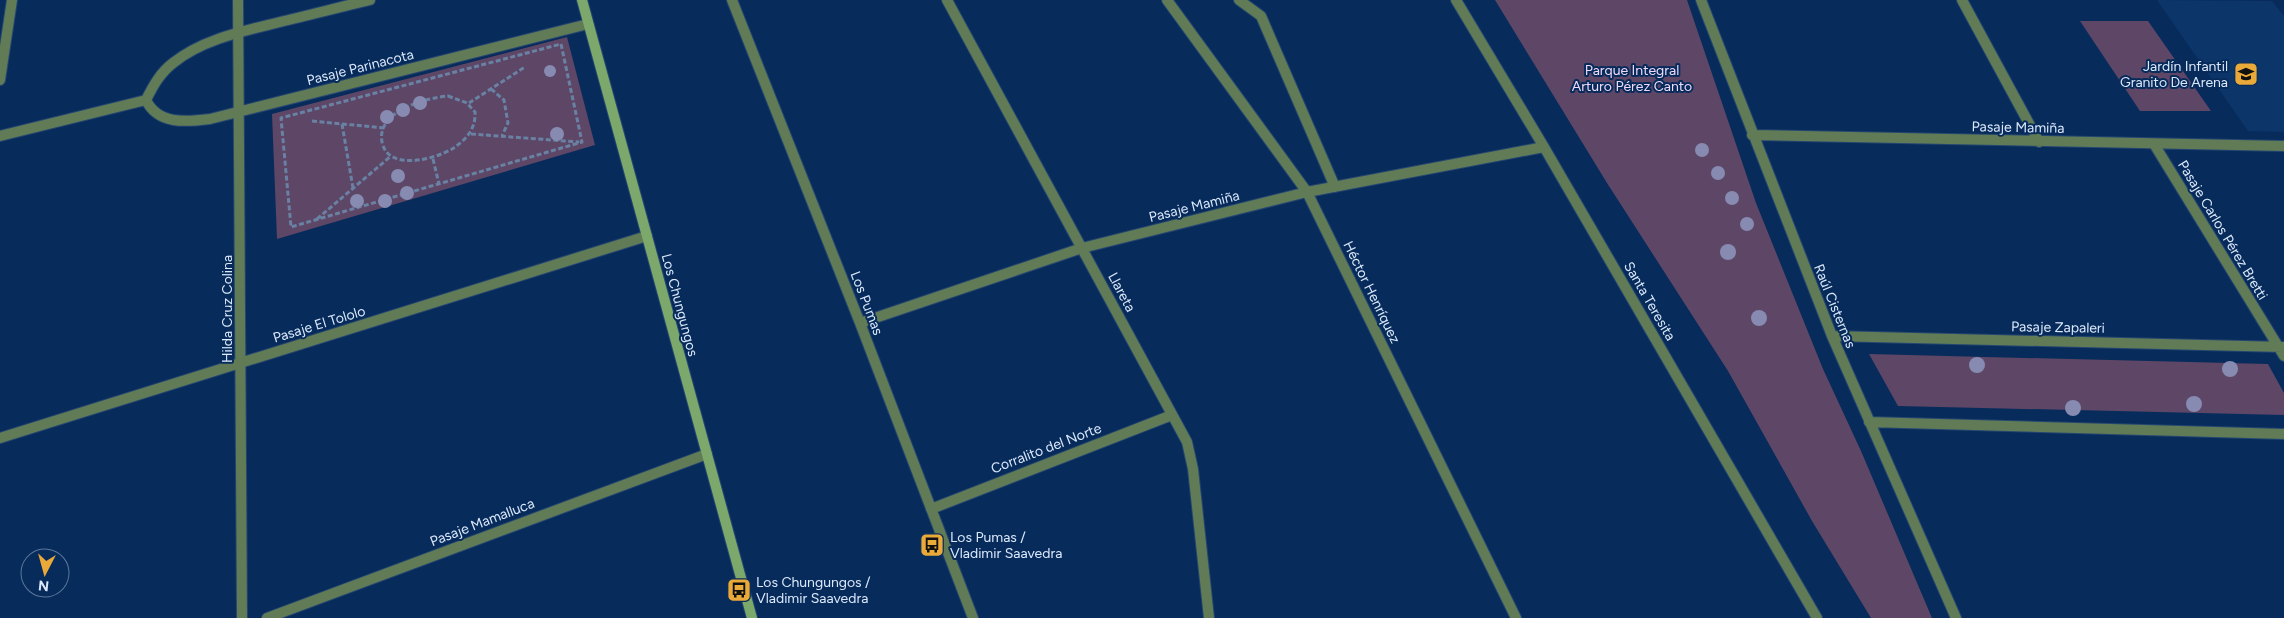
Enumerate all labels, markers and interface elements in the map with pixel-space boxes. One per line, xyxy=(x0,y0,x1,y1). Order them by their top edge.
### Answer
street label: Pasaje Parinacota xyxy=(305,46,415,89)
place label: Jardín Infantil Granito De Arena xyxy=(2120,58,2228,91)
school or university icon: Jardín Infantil Granito De Arena xyxy=(2233,61,2259,87)
park label: Parque Integral Arturo Pérez Canto xyxy=(1572,62,1692,95)
street label: Pasaje Mamiña xyxy=(1971,118,2065,137)
street label: Pasaje Carlos Pérez Bretti xyxy=(2174,157,2271,303)
street label: Pasaje Mamiña xyxy=(1147,187,1241,226)
street label: Héctor Henríquez xyxy=(1339,238,1404,346)
street label: Los Chungungos xyxy=(658,252,701,358)
street label: Hilda Cruz Colina xyxy=(219,255,236,363)
street label: Santa Teresita xyxy=(1620,259,1679,344)
street label: Raúl Cisternas xyxy=(1810,262,1859,351)
street label: Los Pumas xyxy=(847,269,886,337)
street label: Llareta xyxy=(1104,270,1139,315)
street label: Pasaje El Tololo xyxy=(271,302,367,347)
street label: Pasaje Zapaleri xyxy=(2011,318,2105,337)
street label: Corralito del Norte xyxy=(989,419,1104,477)
street label: Pasaje Mamalluca xyxy=(428,495,537,550)
place label: Los Pumas / Vladimir Saavedra xyxy=(950,529,1062,562)
bus stop icon: Los Pumas / Vladimir Saavedra xyxy=(919,532,945,558)
north arrow xyxy=(20,548,70,598)
place label: Los Chungungos / Vladimir Saavedra xyxy=(756,574,871,607)
text: N xyxy=(37,576,50,594)
bus stop icon: Los Chungungos / Vladimir Saavedra xyxy=(726,577,752,603)

